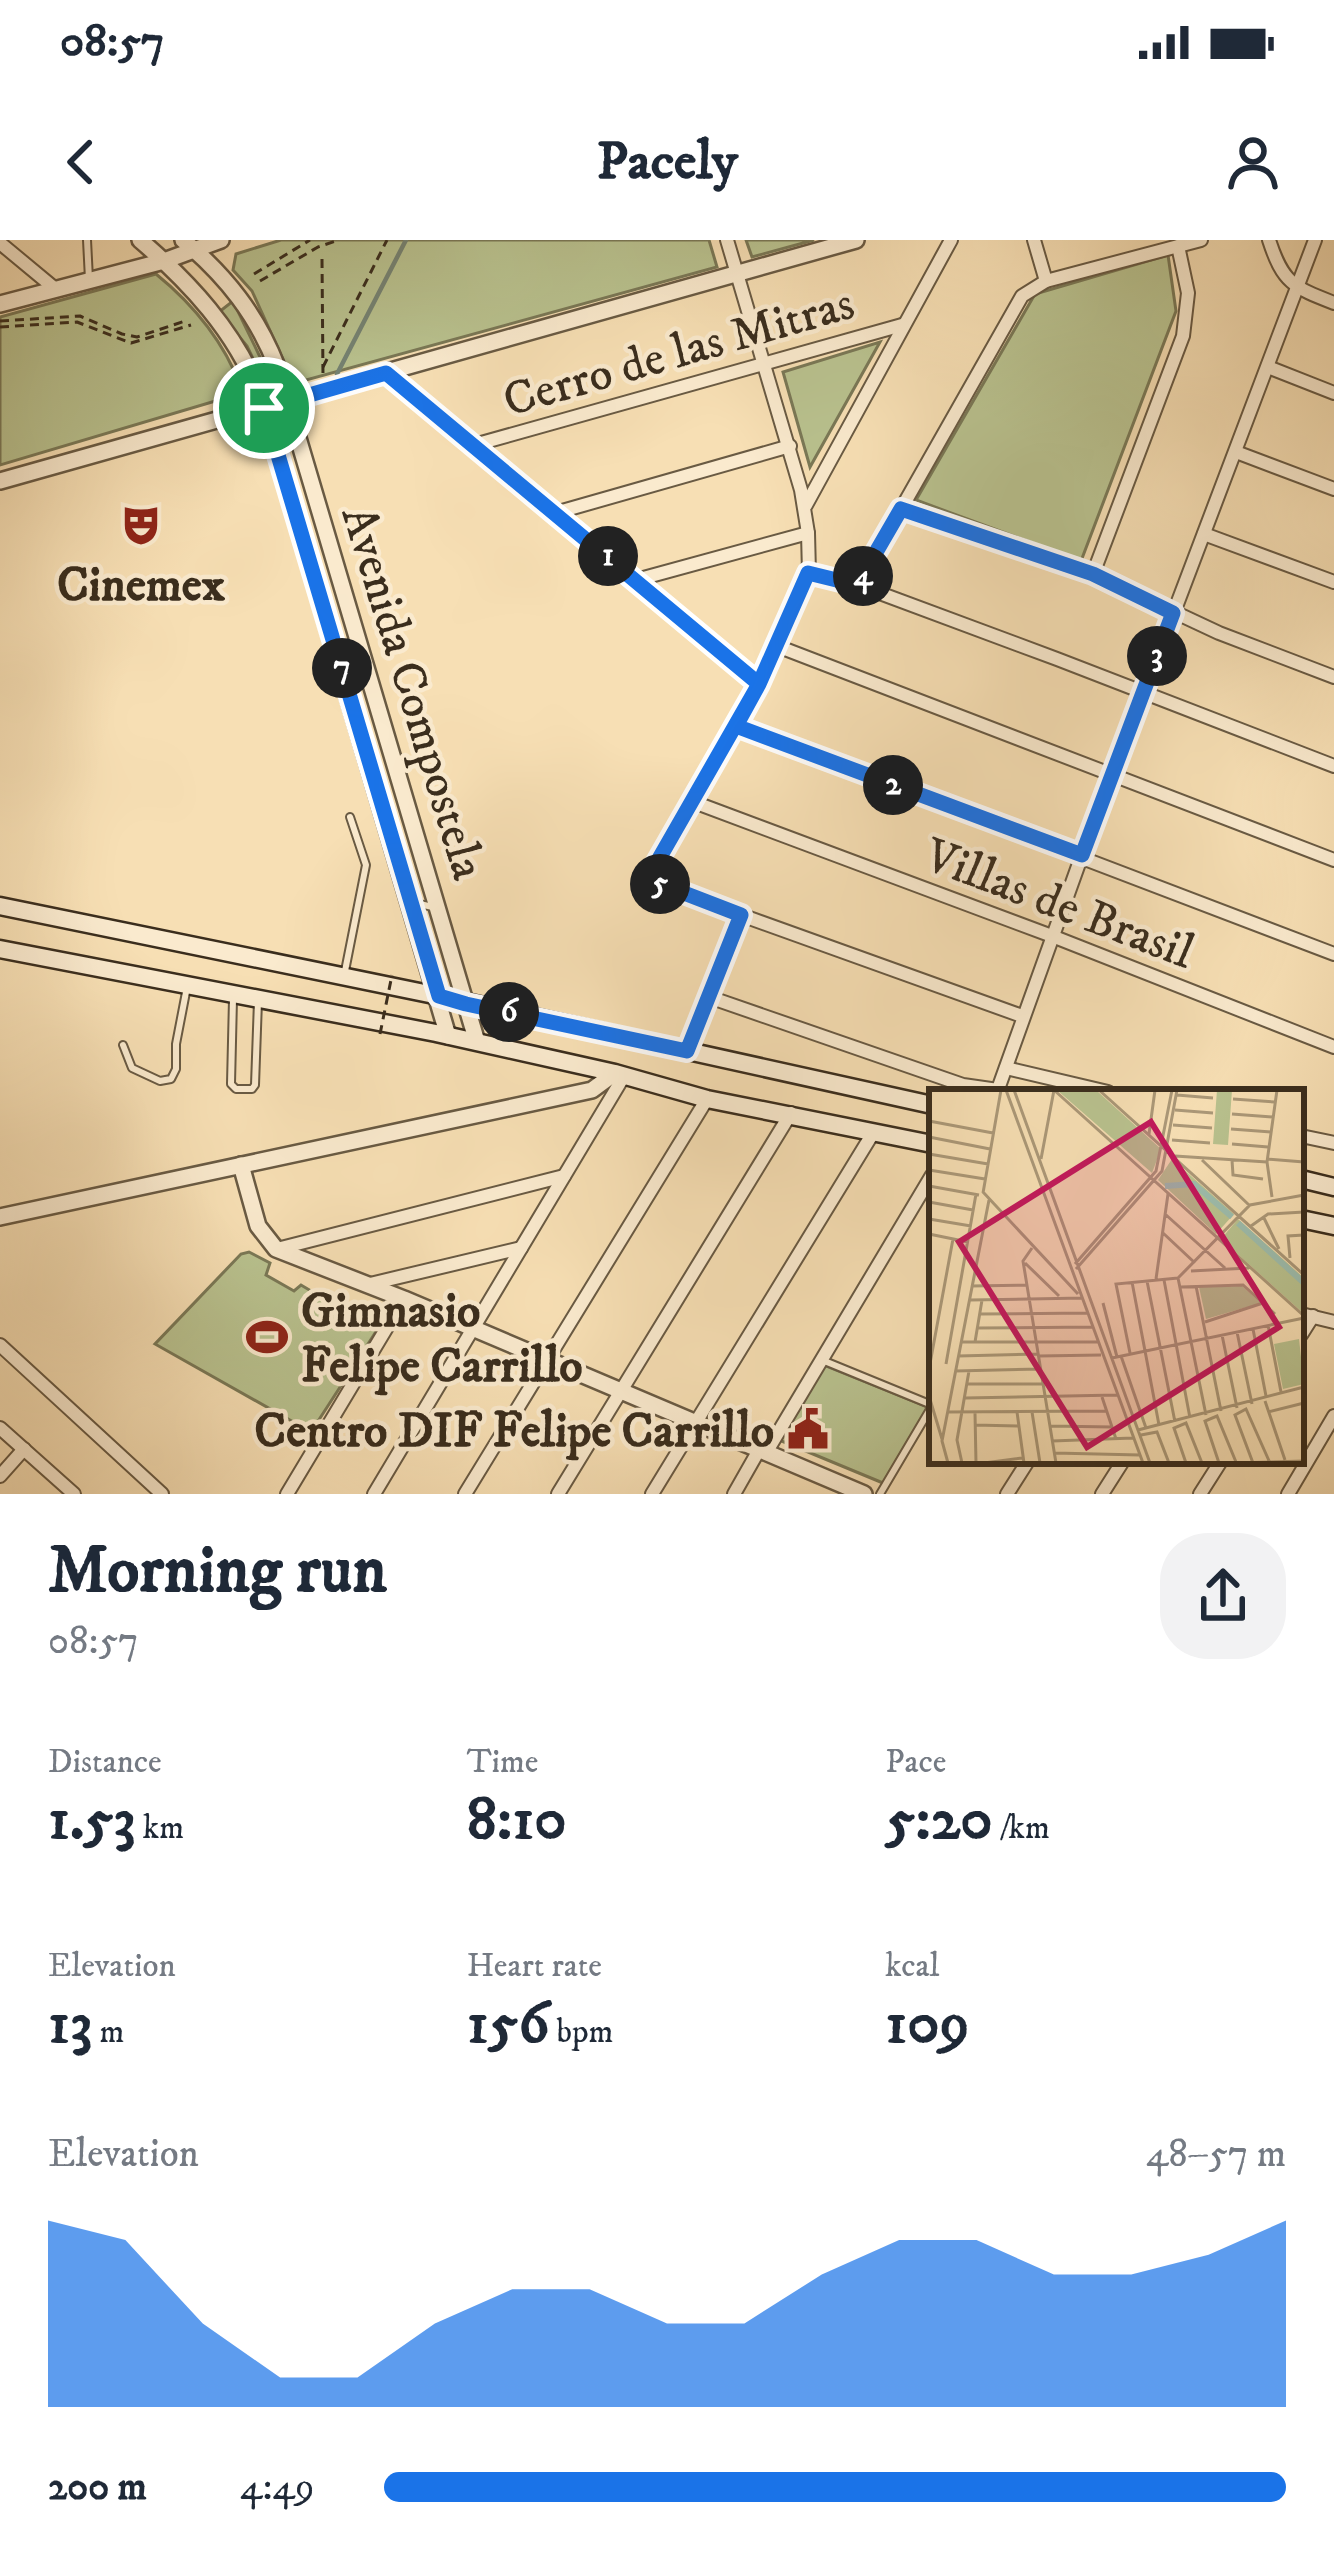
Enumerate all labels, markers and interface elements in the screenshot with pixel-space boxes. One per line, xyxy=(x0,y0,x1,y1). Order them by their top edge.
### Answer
text: 08:57 xyxy=(60,14,165,70)
icon: back xyxy=(48,129,114,195)
text: Pacely xyxy=(596,129,738,196)
icon: person xyxy=(1220,129,1286,195)
street label: Cerro de las Mitras xyxy=(497,274,861,432)
pin xyxy=(213,357,315,459)
icon: arrive xyxy=(231,375,297,441)
street label: Avenida Compostela xyxy=(327,499,498,887)
theatre icon: Cinemex xyxy=(118,502,164,548)
pin: 1 xyxy=(578,526,638,586)
text: 1 xyxy=(602,535,614,576)
pin: 4 xyxy=(833,546,893,606)
text: 4 xyxy=(854,555,873,596)
place label: Cinemex xyxy=(57,556,226,616)
pin: 3 xyxy=(1127,626,1187,686)
text: 3 xyxy=(1151,635,1163,676)
pin: 7 xyxy=(312,638,372,698)
text: 7 xyxy=(333,647,351,688)
pin: 2 xyxy=(863,755,923,815)
text: 2 xyxy=(885,764,901,805)
street label: Villas de Brasil xyxy=(915,826,1202,984)
pin: 5 xyxy=(630,854,690,914)
text: 5 xyxy=(652,863,668,904)
pin: 6 xyxy=(479,982,539,1042)
text: 6 xyxy=(500,991,518,1032)
inset map xyxy=(929,1089,1304,1464)
place label: Gimnasio Felipe Carrillo xyxy=(301,1282,583,1397)
sports icon: Gimnasio Felipe Carrillo xyxy=(244,1314,290,1360)
place label: Centro DIF Felipe Carrillo xyxy=(254,1402,774,1462)
public building icon: Centro DIF Felipe Carrillo xyxy=(785,1406,831,1452)
text: Morning run xyxy=(48,1531,387,1613)
button: share xyxy=(1160,1533,1286,1659)
text: 08:57 xyxy=(48,1617,139,1666)
text: Distance xyxy=(48,1742,162,1783)
text: Time xyxy=(467,1742,538,1783)
text: Pace xyxy=(885,1742,946,1783)
text: 1.53 xyxy=(48,1783,136,1858)
text: 8:10 xyxy=(467,1783,566,1858)
text: 5:20 xyxy=(885,1783,993,1858)
text: km xyxy=(136,1808,184,1849)
text: /km xyxy=(993,1808,1050,1849)
text: Elevation xyxy=(48,1946,176,1987)
text: Heart rate xyxy=(467,1946,602,1987)
text: kcal xyxy=(885,1946,940,1987)
text: 13 xyxy=(48,1987,92,2062)
text: 156 xyxy=(467,1987,549,2062)
text: 109 xyxy=(885,1987,969,2062)
text: m xyxy=(92,2012,124,2053)
text: bpm xyxy=(549,2012,613,2053)
text: Elevation xyxy=(48,2130,199,2179)
text: 48–57 m xyxy=(1146,2130,1286,2179)
text: 200 m xyxy=(48,2463,147,2512)
text: 4:49 xyxy=(240,2463,315,2512)

